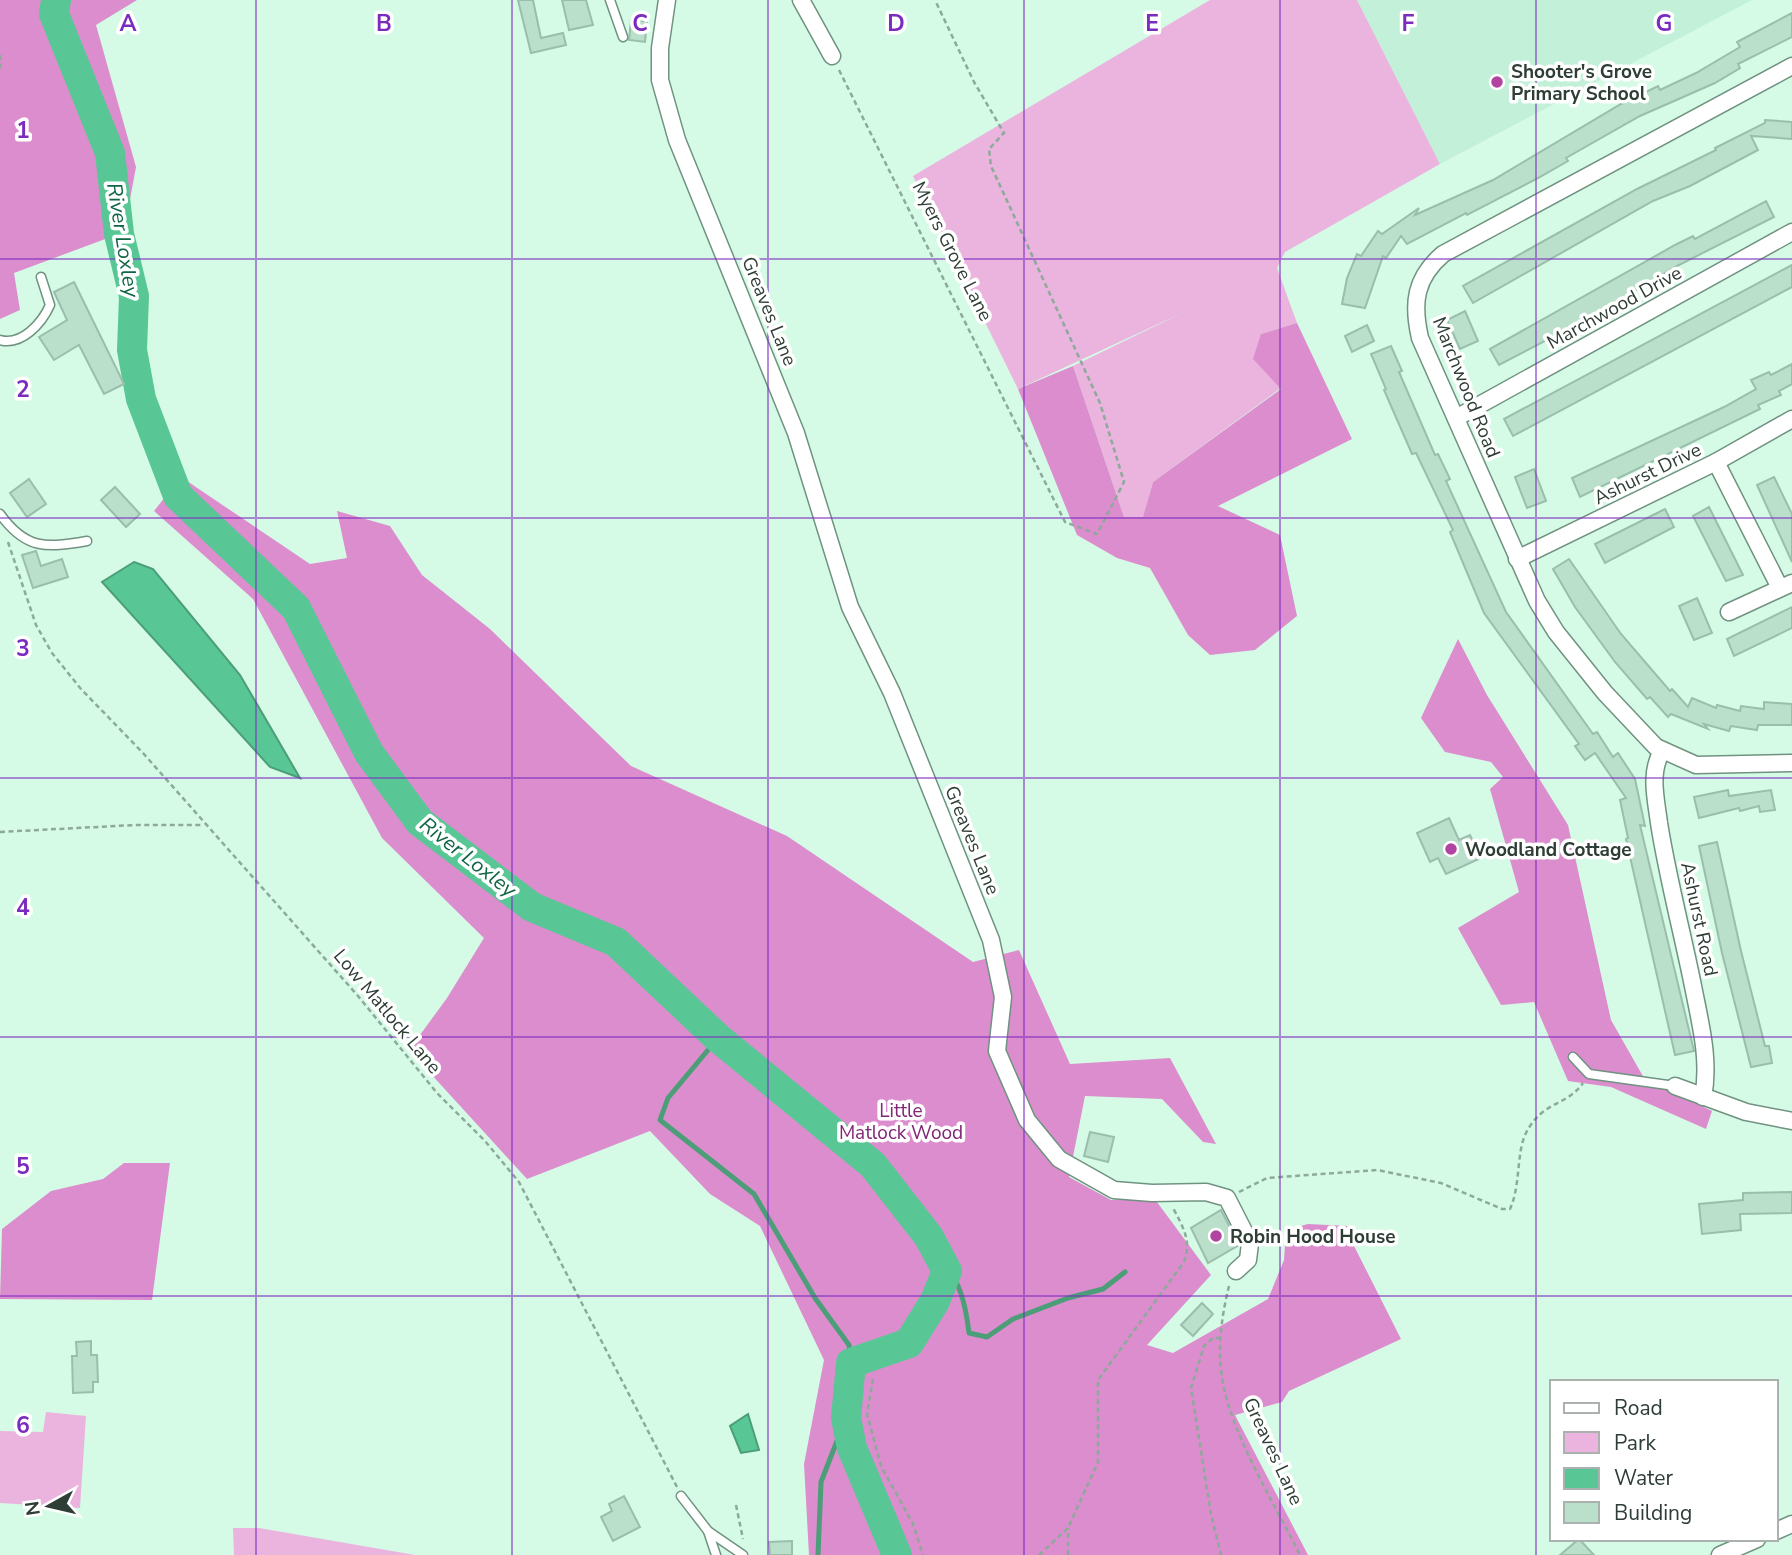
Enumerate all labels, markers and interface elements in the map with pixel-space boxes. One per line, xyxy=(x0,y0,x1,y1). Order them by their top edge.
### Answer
text: A xyxy=(119,8,137,39)
text: B xyxy=(376,8,392,39)
text: C xyxy=(632,8,648,39)
text: D xyxy=(887,8,905,39)
text: E xyxy=(1145,8,1159,39)
text: F xyxy=(1402,8,1415,39)
text: G xyxy=(1656,8,1672,39)
place label: Shooter's Grove Primary School xyxy=(1511,59,1652,107)
marker: Shooter's Grove Primary School xyxy=(1489,74,1505,90)
text: 1 xyxy=(16,115,30,146)
street label: Myers Grove Lane xyxy=(906,177,999,326)
water label: River Loxley xyxy=(100,181,146,300)
street label: Greaves Lane xyxy=(735,253,803,370)
street label: Marchwood Drive xyxy=(1542,260,1687,356)
street label: Marchwood Road xyxy=(1426,313,1506,462)
text: 2 xyxy=(16,374,30,405)
street label: Ashurst Drive xyxy=(1589,437,1706,511)
text: 3 xyxy=(16,633,30,664)
street label: Greaves Lane xyxy=(938,782,1006,899)
water label: River Loxley xyxy=(414,810,523,904)
place label: Woodland Cottage xyxy=(1465,837,1632,863)
marker: Woodland Cottage xyxy=(1443,841,1459,857)
street label: Ashurst Road xyxy=(1674,860,1724,979)
text: 4 xyxy=(16,892,30,923)
street label: Low Matlock Lane xyxy=(327,944,447,1079)
park label: Little Matlock Wood xyxy=(839,1098,963,1146)
text: 5 xyxy=(16,1151,30,1182)
place label: Robin Hood House xyxy=(1230,1224,1396,1250)
marker: Robin Hood House xyxy=(1208,1228,1224,1244)
legend xyxy=(1550,1380,1778,1541)
street label: Greaves Lane xyxy=(1237,1394,1309,1509)
text: Road xyxy=(1614,1394,1663,1422)
text: 6 xyxy=(16,1410,30,1441)
text: Park xyxy=(1614,1429,1656,1457)
text: Water xyxy=(1614,1464,1673,1492)
north arrow xyxy=(14,1471,84,1541)
text: N xyxy=(19,1499,47,1517)
text: Building xyxy=(1614,1499,1692,1527)

